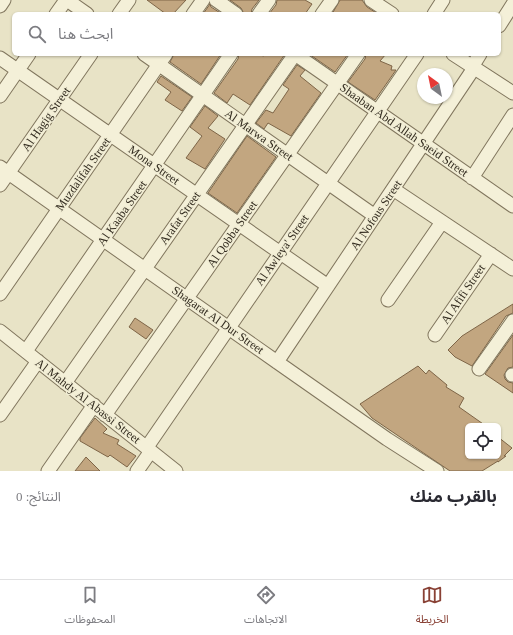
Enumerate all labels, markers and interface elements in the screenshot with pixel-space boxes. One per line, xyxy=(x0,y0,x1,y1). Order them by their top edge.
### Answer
search box xyxy=(12,12,501,56)
icon: search xyxy=(26,23,48,45)
text: ابحث هنا xyxy=(58,26,113,42)
north arrow xyxy=(417,68,453,104)
street label: Shaaban Abd Allah Saeid Street xyxy=(337,80,471,180)
street label: Al Hagig Street xyxy=(19,84,74,154)
street label: Al Marwa Street xyxy=(222,106,296,164)
street label: Muzdalifah Street xyxy=(53,134,114,213)
street label: Mona Street xyxy=(126,142,183,188)
street label: Al Kaaba Street xyxy=(94,177,150,248)
street label: Al Nofous Street xyxy=(347,177,405,253)
street label: Arafat Street xyxy=(157,188,204,247)
street label: Al Qobba Street xyxy=(204,198,260,270)
street label: Al Awleya' Street xyxy=(252,211,312,288)
street label: Al Afifi Street xyxy=(438,261,488,326)
street label: Shagarat Al Dur Street xyxy=(169,283,267,357)
street label: Al Mahdy Al Abassi Street xyxy=(33,356,144,447)
map controls xyxy=(465,423,501,459)
button: locate xyxy=(465,423,501,459)
text: بالقرب منك xyxy=(410,487,497,506)
text: النتائج: 0 xyxy=(16,489,61,504)
tab: المحفوظات xyxy=(64,584,115,631)
tab: الاتجاهات xyxy=(244,584,287,631)
tab: الخريطة xyxy=(416,584,449,631)

